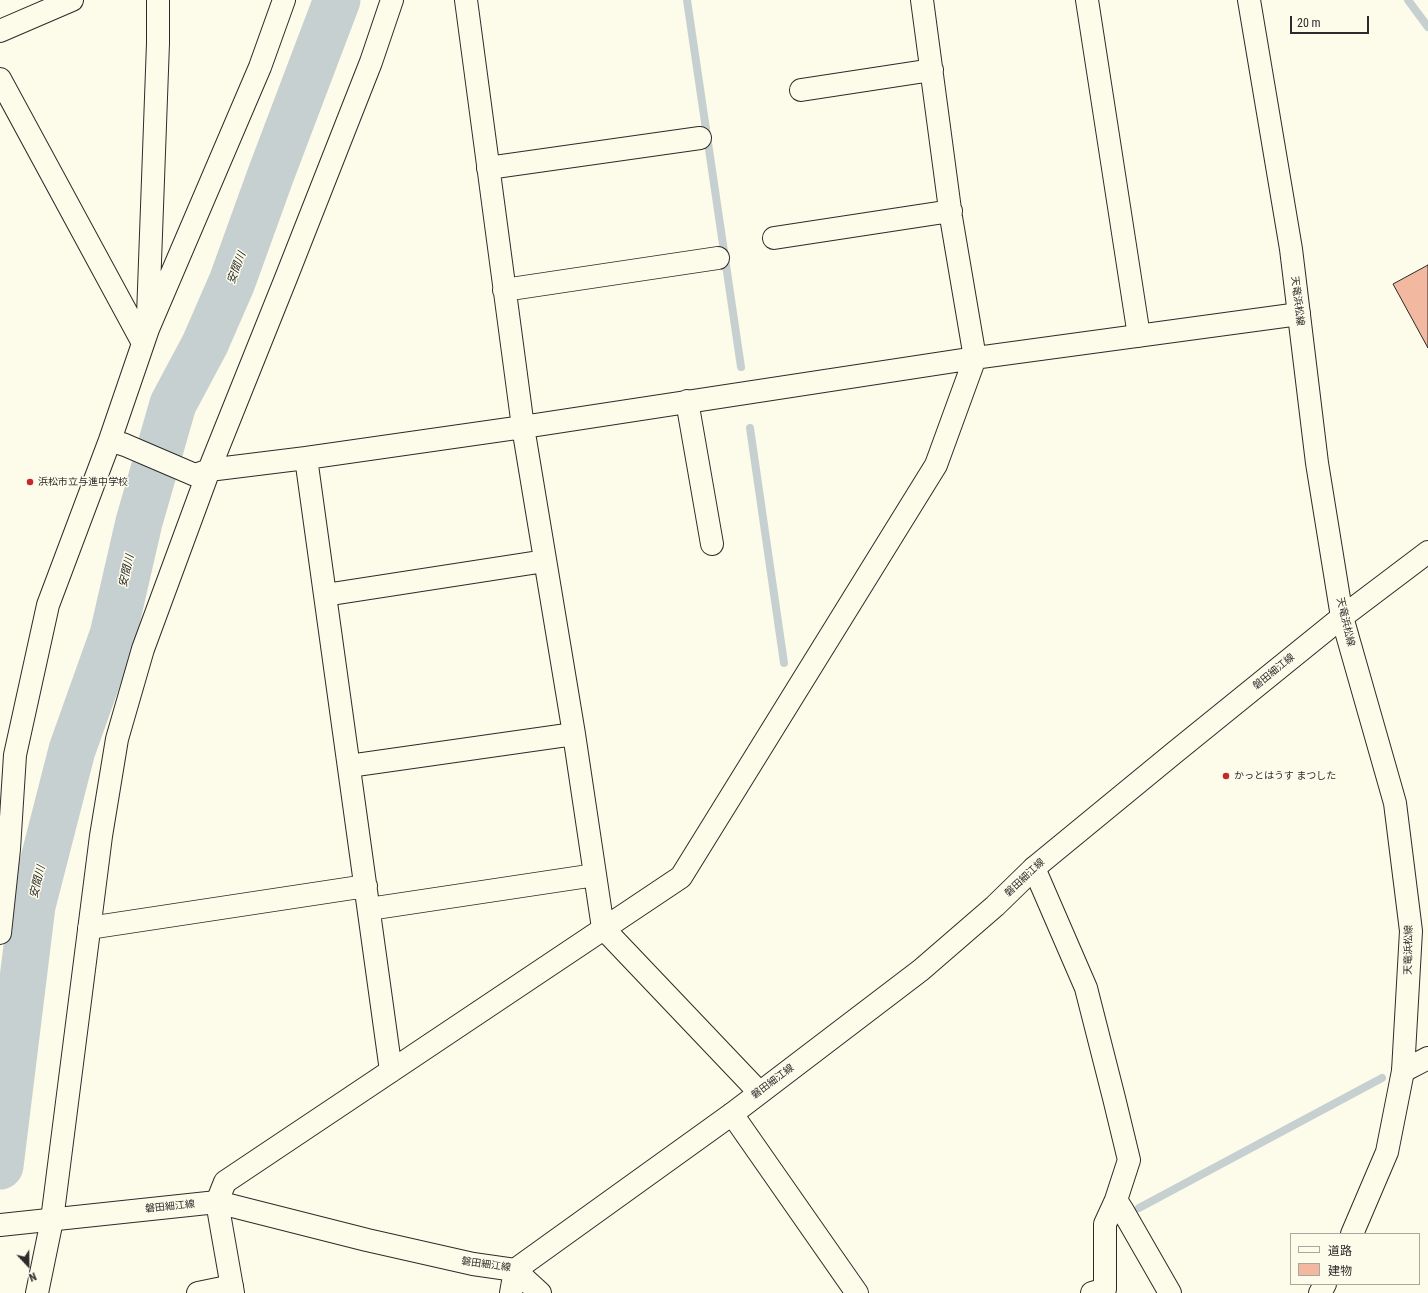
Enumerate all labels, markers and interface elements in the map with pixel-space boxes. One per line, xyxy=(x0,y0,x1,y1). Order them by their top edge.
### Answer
scale bar xyxy=(1292,8,1371,34)
text: 20 m xyxy=(1297,16,1321,30)
water label: 安間川 xyxy=(225,250,249,286)
street label: 天竜浜松線 xyxy=(1288,275,1306,327)
place label: 浜松市立与進中学校 xyxy=(38,476,128,488)
marker: 浜松市立与進中学校 xyxy=(25,477,35,487)
water label: 安間川 xyxy=(117,553,137,589)
street label: 天竜浜松線 xyxy=(1334,596,1356,648)
street label: 磐田細江線 xyxy=(1251,652,1297,692)
place label: かっとはうす まつした xyxy=(1234,770,1336,782)
marker: かっとはうす まつした xyxy=(1221,771,1231,781)
street label: 磐田細江線 xyxy=(1003,857,1047,899)
water label: 安間川 xyxy=(28,864,48,900)
street label: 天竜浜松線 xyxy=(1403,925,1415,975)
street label: 磐田細江線 xyxy=(749,1062,797,1102)
street label: 磐田細江線 xyxy=(145,1198,195,1216)
legend xyxy=(1290,1233,1420,1285)
text: 道路 xyxy=(1328,1244,1352,1258)
north arrow xyxy=(8,1245,48,1285)
street label: 磐田細江線 xyxy=(460,1256,512,1274)
text: 建物 xyxy=(1328,1264,1352,1278)
text: N xyxy=(27,1269,38,1284)

